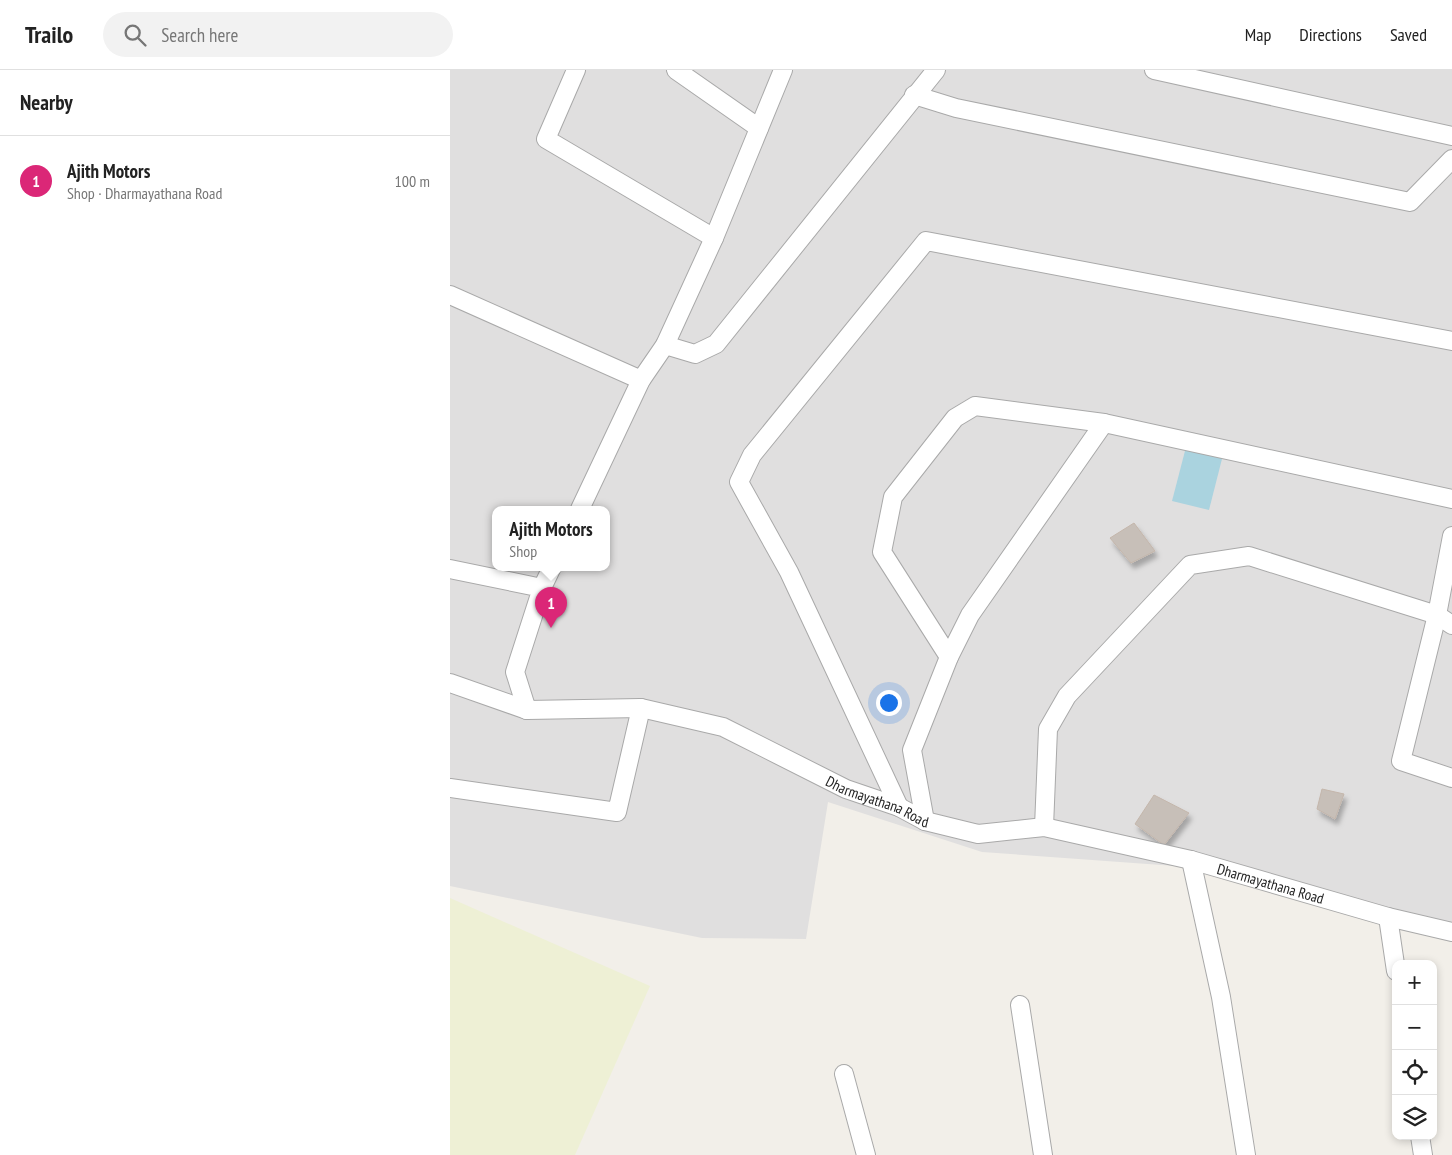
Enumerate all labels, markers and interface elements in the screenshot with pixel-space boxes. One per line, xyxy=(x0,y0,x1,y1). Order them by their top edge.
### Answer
search box xyxy=(103,12,453,57)
text: Trailo xyxy=(25,19,73,50)
icon: search xyxy=(121,21,149,49)
text: Search here xyxy=(161,23,238,47)
text: Map xyxy=(1245,23,1271,46)
text: Directions xyxy=(1299,23,1362,46)
text: Saved xyxy=(1390,23,1427,46)
text: Nearby xyxy=(20,89,73,116)
text: Ajith Motors xyxy=(67,159,150,183)
text: 1 xyxy=(32,171,40,191)
text: 100 m xyxy=(395,171,430,191)
text: Shop · Dharmayathana Road xyxy=(67,183,222,203)
popup xyxy=(492,506,610,571)
text: Ajith Motors xyxy=(509,517,593,541)
text: Shop xyxy=(509,541,537,561)
pin: 1 xyxy=(535,587,567,628)
your location xyxy=(876,690,902,716)
street label: Dharmayathana Road xyxy=(823,771,931,831)
street label: Dharmayathana Road xyxy=(1215,859,1326,908)
map controls xyxy=(1392,960,1437,1140)
button: + xyxy=(1392,960,1437,1005)
button: − xyxy=(1392,1005,1437,1050)
button: locate xyxy=(1392,1050,1437,1095)
button: layers xyxy=(1392,1095,1437,1140)

